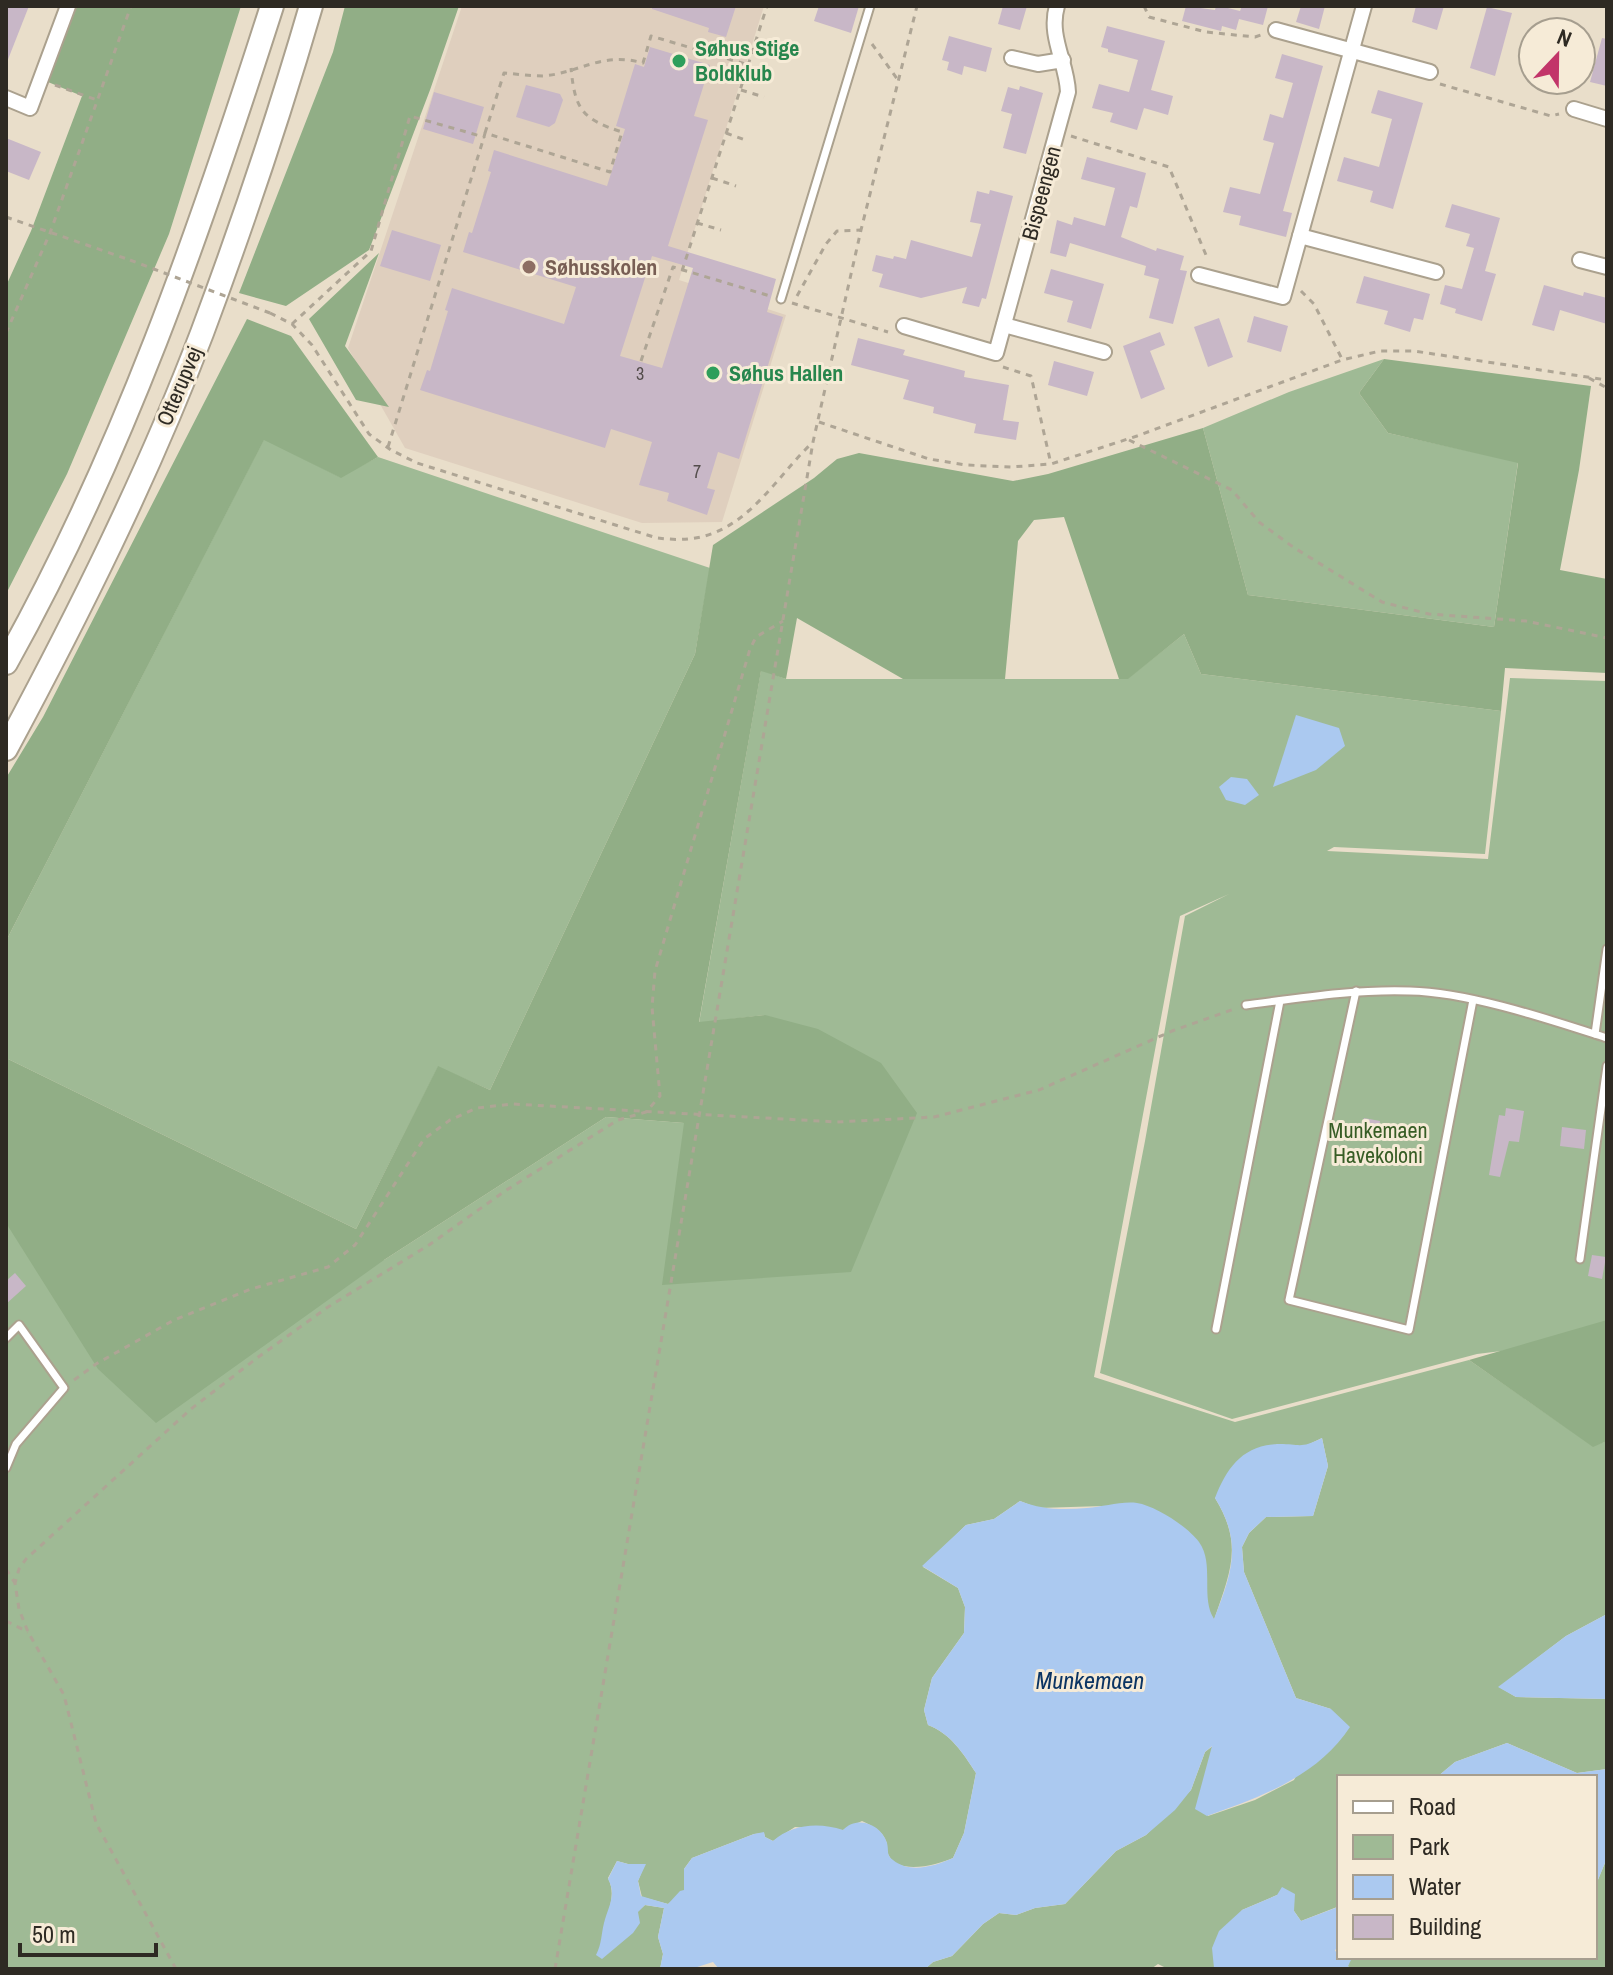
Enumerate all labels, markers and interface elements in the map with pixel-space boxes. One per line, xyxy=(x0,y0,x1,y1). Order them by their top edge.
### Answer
north arrow xyxy=(1517,16,1597,96)
text: N xyxy=(1553,21,1576,54)
place label: Søhus Stige Boldklub xyxy=(695,33,799,88)
marker: Søhus Stige Boldklub xyxy=(670,52,688,70)
street label: Bispeengen xyxy=(1014,143,1068,243)
place label: Søhusskolen xyxy=(545,252,657,282)
marker: Søhusskolen xyxy=(520,258,538,276)
street label: Otterupvej xyxy=(149,342,209,430)
place label: Søhus Hallen xyxy=(729,358,843,388)
house number: 3 xyxy=(636,361,644,386)
marker: Søhus Hallen xyxy=(704,364,722,382)
house number: 7 xyxy=(693,459,701,484)
park label: Munkemaen Havekoloni xyxy=(1328,1115,1428,1170)
water label: Munkemaen xyxy=(1036,1664,1144,1696)
legend xyxy=(1337,1775,1597,1959)
text: Road xyxy=(1409,1790,1456,1822)
text: Park xyxy=(1409,1830,1450,1862)
text: Water xyxy=(1409,1870,1461,1902)
scale bar xyxy=(20,1907,156,1957)
text: Building xyxy=(1409,1910,1481,1942)
text: 50 m xyxy=(32,1918,76,1950)

